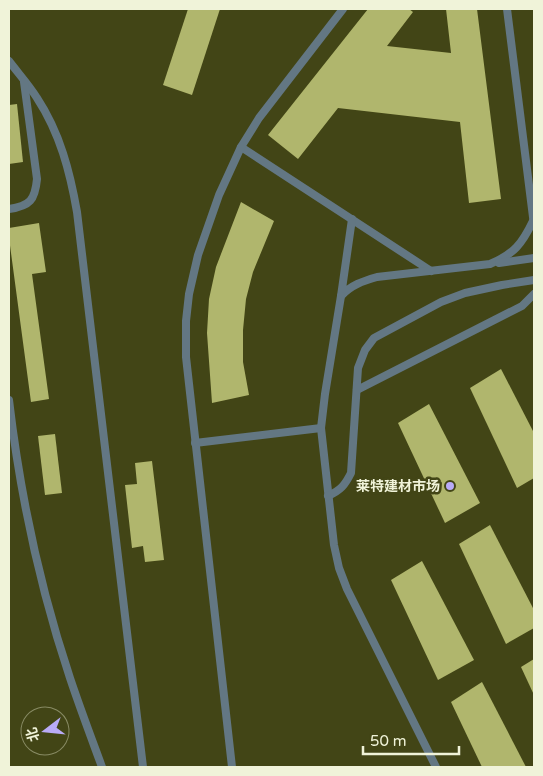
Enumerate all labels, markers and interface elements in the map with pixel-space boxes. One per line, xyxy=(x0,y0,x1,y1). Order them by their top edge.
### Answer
place label: 莱特建材市场 xyxy=(356,478,440,495)
marker: 莱特建材市场 xyxy=(444,480,456,492)
north arrow xyxy=(20,706,70,756)
scale bar xyxy=(363,724,459,756)
text: 北 xyxy=(23,725,43,744)
text: 50 m xyxy=(370,732,407,750)

